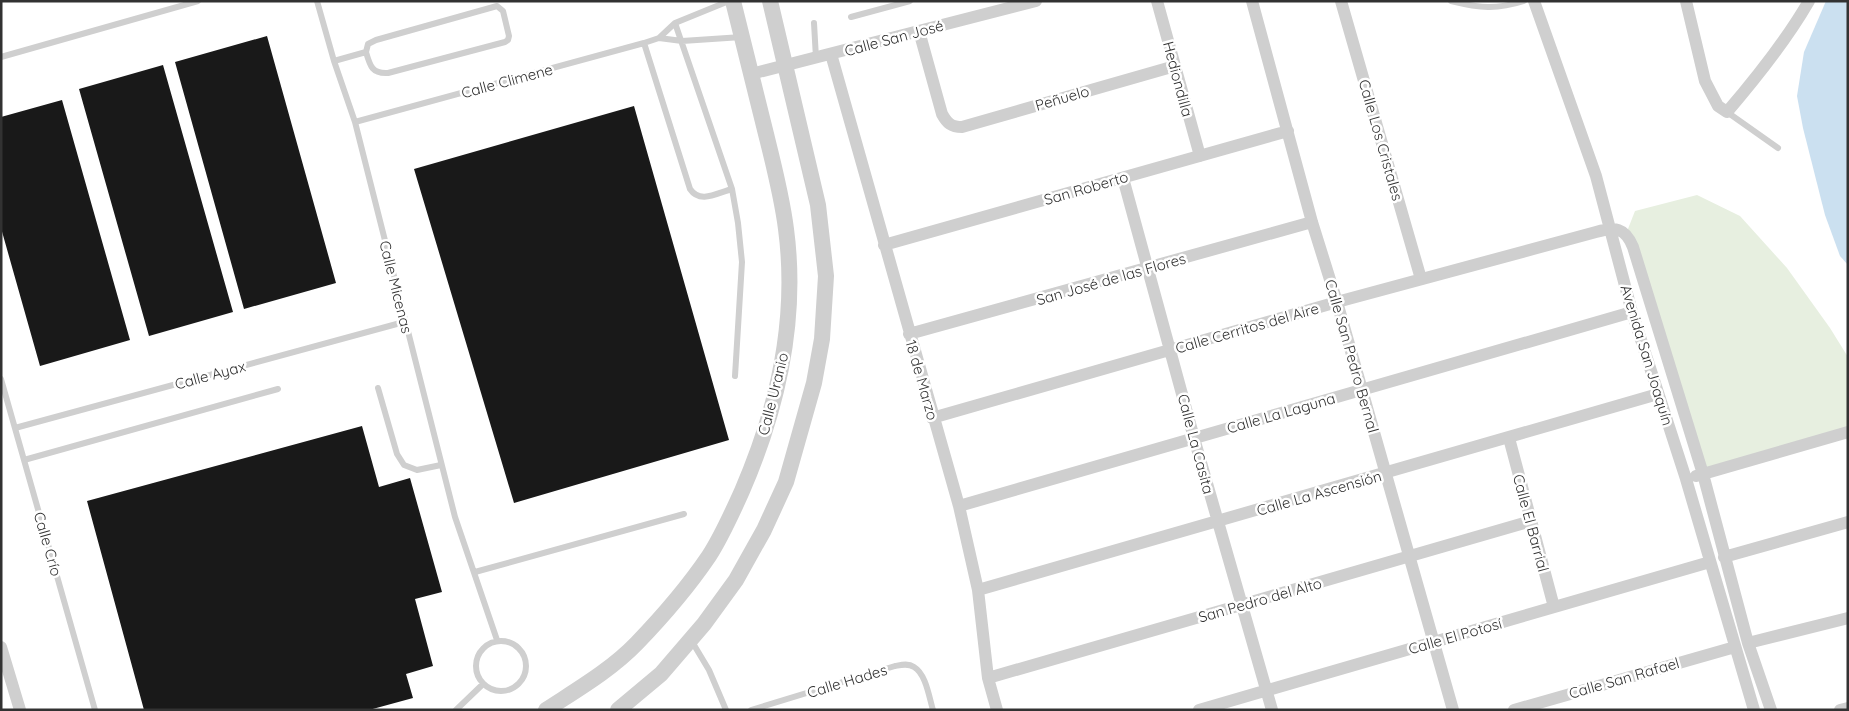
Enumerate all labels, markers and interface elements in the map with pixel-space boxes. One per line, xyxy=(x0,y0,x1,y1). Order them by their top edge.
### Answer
street label: Calle San José xyxy=(842,16,946,60)
street label: Hediondilla xyxy=(1159,39,1197,119)
street label: Calle Climene xyxy=(459,60,555,102)
street label: Calle Los Cristales xyxy=(1355,77,1407,203)
street label: Peñuelo xyxy=(1033,81,1091,115)
street label: San Roberto xyxy=(1042,167,1130,209)
street label: Calle Micenas xyxy=(375,239,417,335)
street label: San José de las Flores xyxy=(1034,249,1188,309)
street label: Calle San Pedro Bernal xyxy=(1321,277,1383,435)
street label: Avenida San Joaquín xyxy=(1617,282,1677,428)
street label: Calle Cerritos del Aire xyxy=(1173,298,1321,358)
street label: 18 de Marzo xyxy=(901,338,943,422)
street label: Calle Uranio xyxy=(754,351,792,437)
street label: Calle Ayax xyxy=(173,356,247,394)
street label: Calle La Laguna xyxy=(1225,388,1337,438)
street label: Calle La Casita xyxy=(1174,392,1218,496)
street label: Calle La Ascensión xyxy=(1254,466,1384,520)
street label: Calle El Barrial xyxy=(1509,472,1553,574)
street label: Calle Crío xyxy=(30,510,66,578)
street label: San Pedro del Alto xyxy=(1196,573,1324,627)
street label: Calle El Potosí xyxy=(1406,613,1505,658)
street label: Calle San Rafael xyxy=(1567,653,1681,703)
street label: Calle Hades xyxy=(805,660,889,702)

